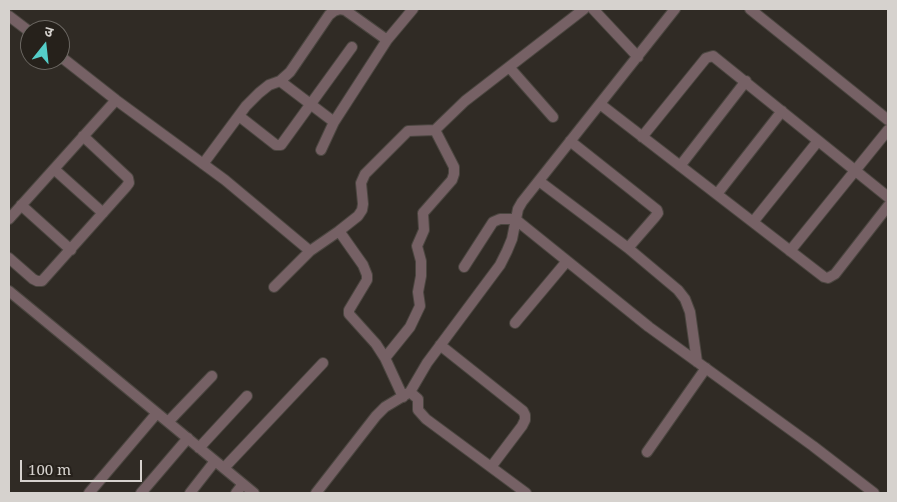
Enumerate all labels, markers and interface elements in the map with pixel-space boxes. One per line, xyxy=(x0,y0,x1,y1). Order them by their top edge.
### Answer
north arrow xyxy=(20,20,70,70)
text: उ xyxy=(42,21,56,41)
scale bar xyxy=(22,450,145,482)
text: 100 m xyxy=(28,459,71,479)

